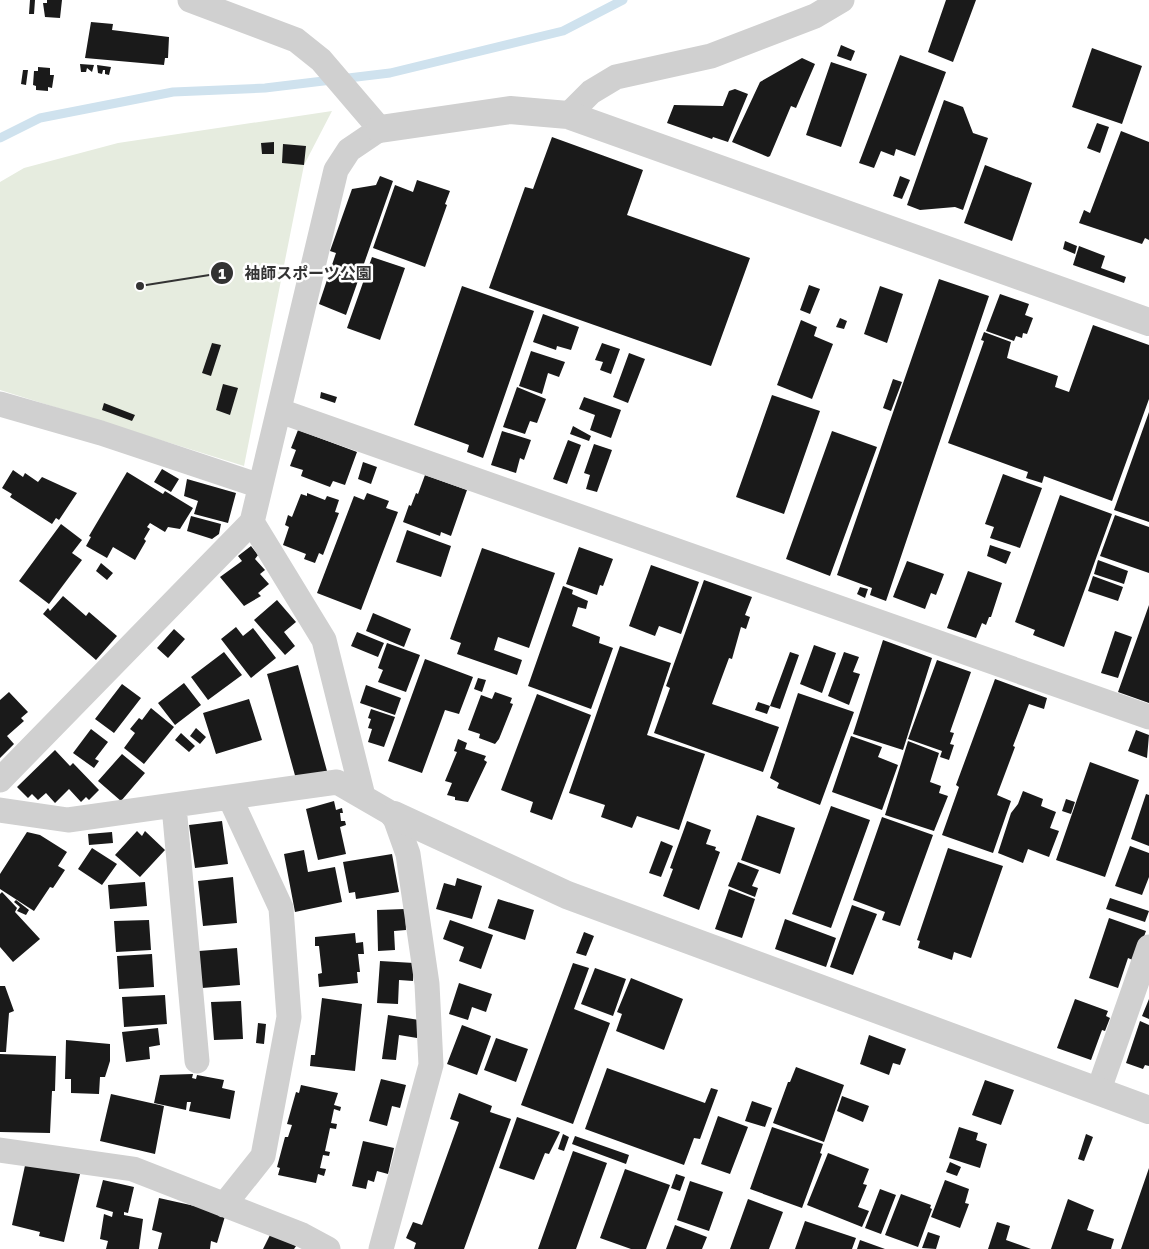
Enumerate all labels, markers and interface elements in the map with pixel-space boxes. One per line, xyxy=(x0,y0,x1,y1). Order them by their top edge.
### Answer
callout: 袖師スポーツ公園 xyxy=(209,258,382,289)
text: 袖師スポーツ公園 xyxy=(244,263,372,283)
text: 1 xyxy=(218,264,226,282)

